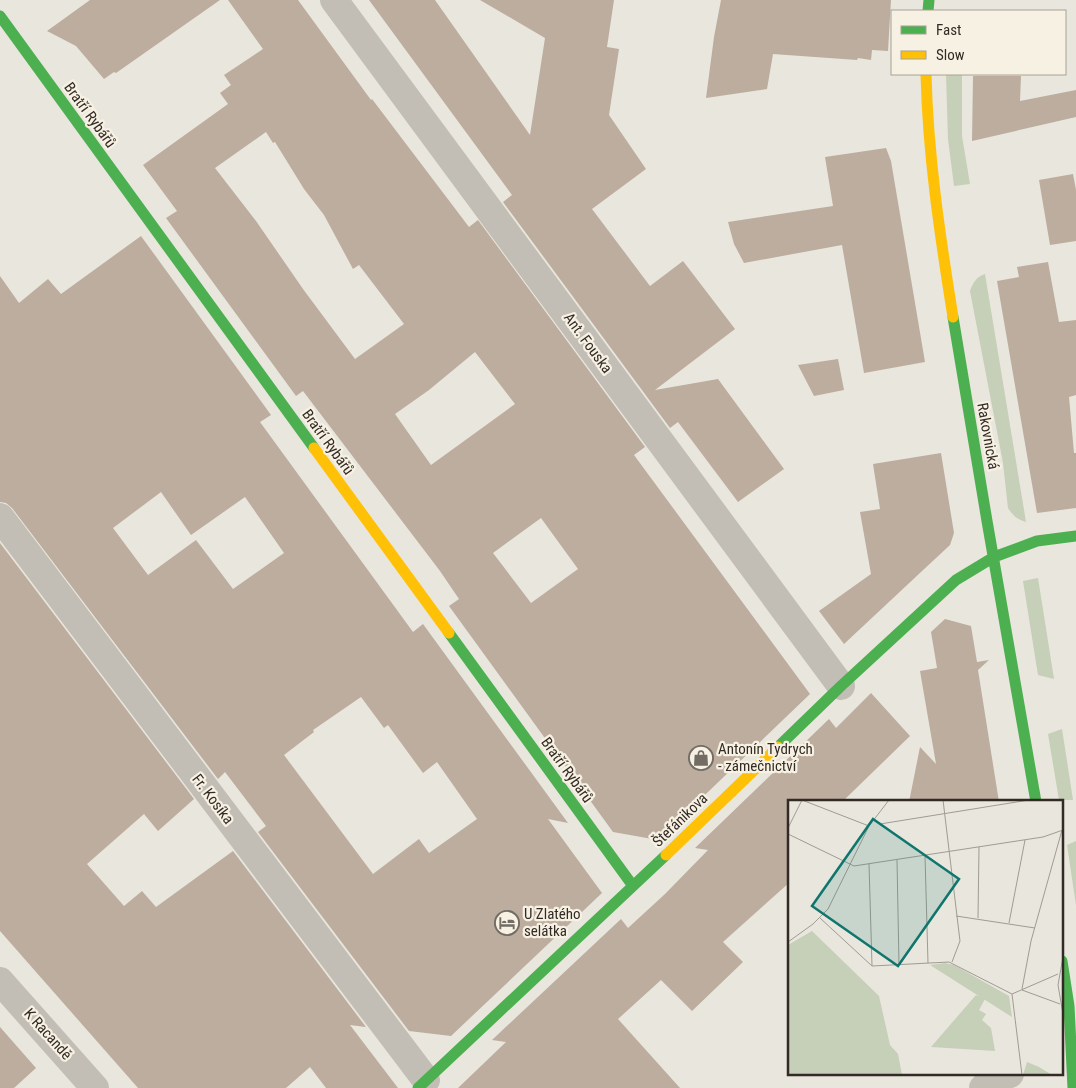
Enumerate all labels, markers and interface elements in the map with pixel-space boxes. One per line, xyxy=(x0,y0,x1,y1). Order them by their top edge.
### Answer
legend xyxy=(891,10,1066,75)
text: Fast xyxy=(936,21,961,39)
text: Slow xyxy=(936,46,965,64)
street label: Bratří Rybářů xyxy=(60,79,120,151)
street label: Ant. Fouska xyxy=(560,309,616,377)
street label: Rakovnická xyxy=(973,401,1003,471)
street label: Bratří Rybářů xyxy=(298,406,358,478)
street label: Bratří Rybářů xyxy=(537,734,597,806)
place label: Antonín Tydrych - zámečnictví xyxy=(718,740,813,775)
shop icon: Antonín Tydrych - zámečnictví xyxy=(688,745,714,771)
street label: Fr. Kosíka xyxy=(188,770,238,828)
street label: Štefánikova xyxy=(649,789,711,851)
inset map xyxy=(788,800,1064,1076)
place label: U Zlatého selátka xyxy=(524,905,581,940)
hotel icon: U Zlatého selátka xyxy=(494,910,520,936)
street label: K Racandě xyxy=(20,1005,76,1063)

